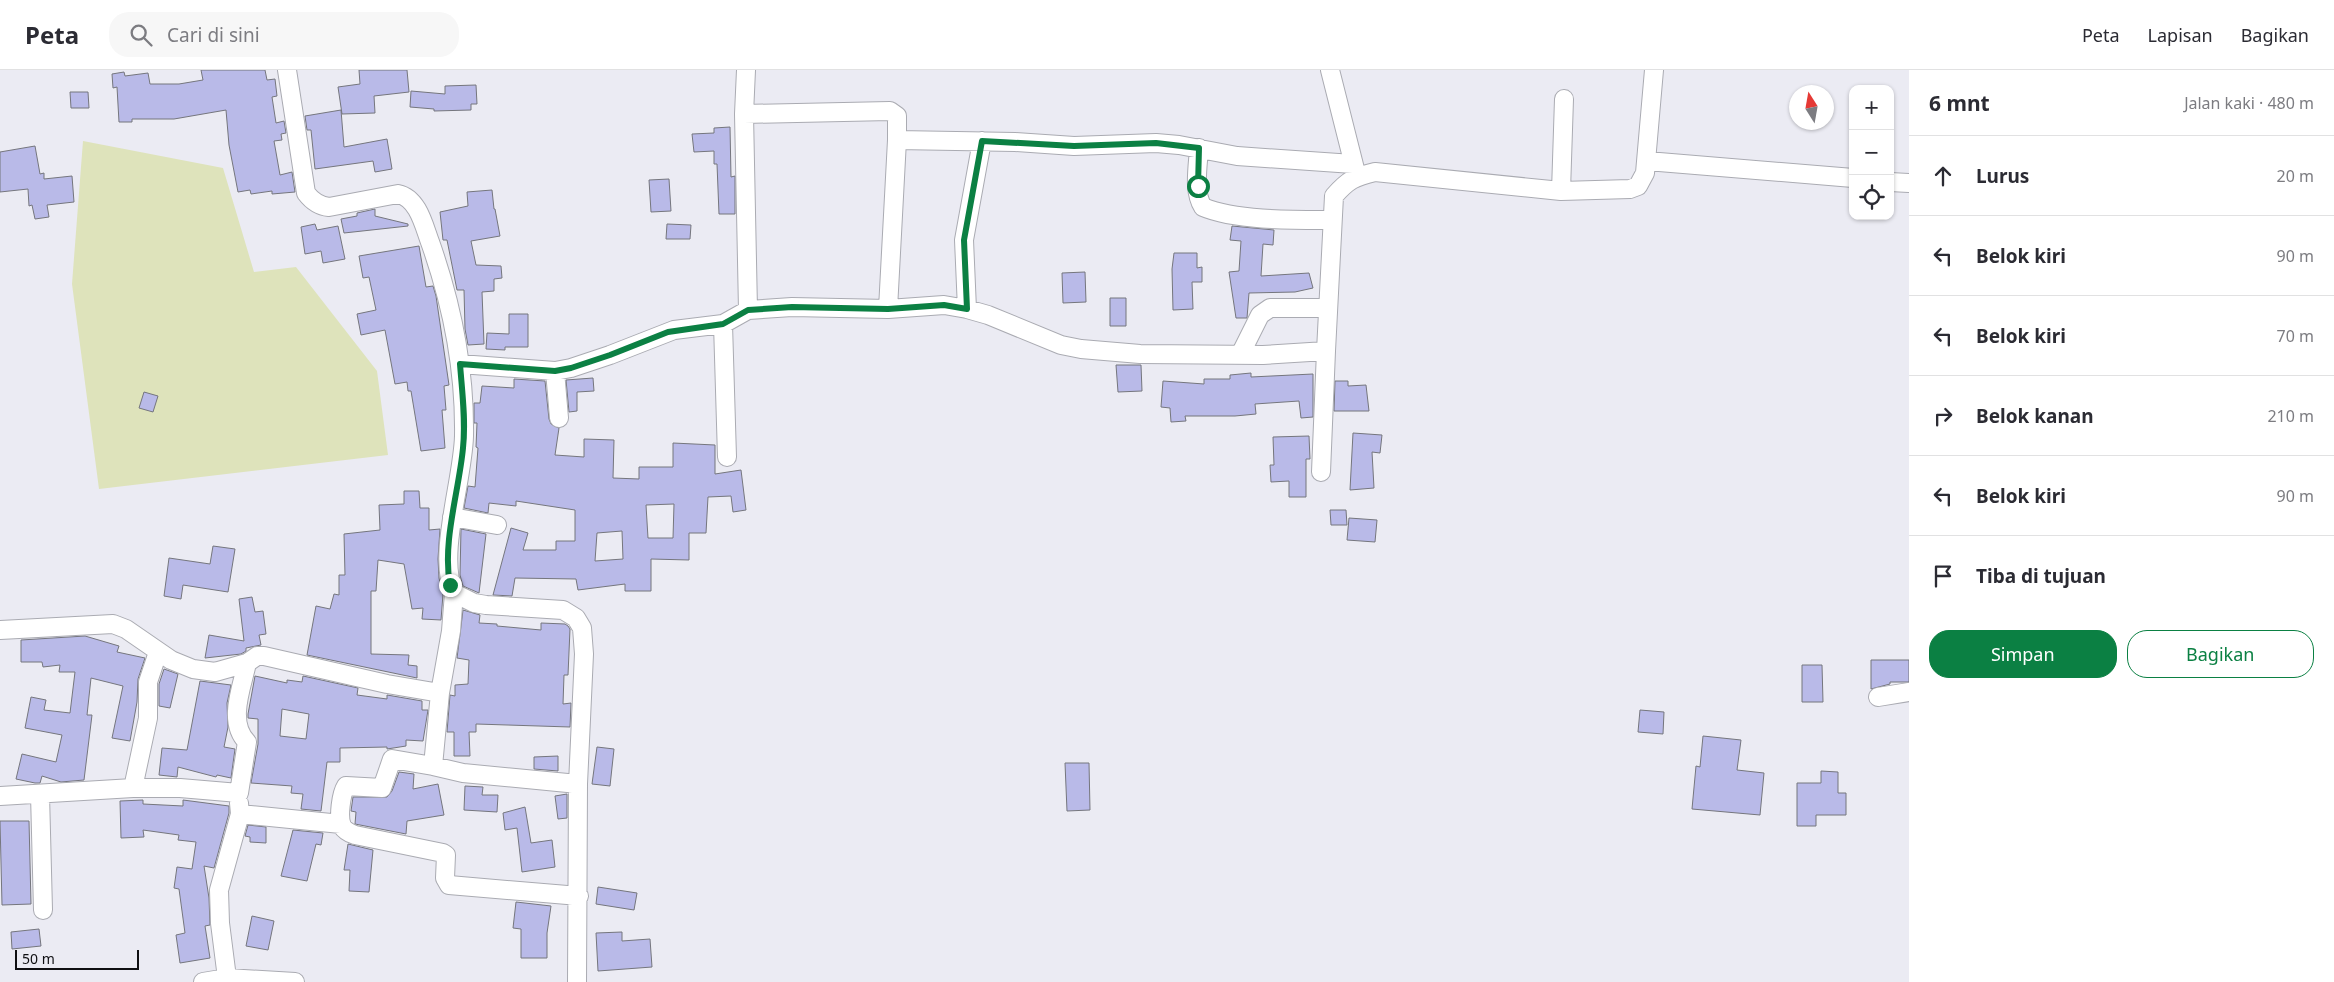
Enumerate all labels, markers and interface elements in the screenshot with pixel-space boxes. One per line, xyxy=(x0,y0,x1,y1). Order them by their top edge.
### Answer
search box xyxy=(109,12,459,57)
text: Peta xyxy=(25,18,79,51)
icon: search xyxy=(127,21,155,49)
text: Cari di sini xyxy=(167,22,260,48)
text: Peta xyxy=(2082,23,2120,47)
text: Lapisan xyxy=(2148,23,2213,47)
text: Bagikan xyxy=(2241,23,2309,47)
north arrow xyxy=(1789,85,1834,130)
map controls xyxy=(1849,85,1894,220)
button: + xyxy=(1849,85,1894,130)
text: 6 mnt xyxy=(1929,89,1990,117)
text: Jalan kaki · 480 m xyxy=(2184,92,2314,114)
button: − xyxy=(1849,130,1894,175)
icon: ahead xyxy=(1929,162,1957,190)
text: Lurus xyxy=(1976,163,2029,189)
text: 20 m xyxy=(2277,165,2314,187)
route start xyxy=(1187,175,1210,198)
button: locate xyxy=(1849,175,1894,220)
icon: left xyxy=(1929,242,1957,270)
text: Belok kiri xyxy=(1976,243,2066,269)
text: 90 m xyxy=(2277,245,2314,267)
icon: left xyxy=(1929,322,1957,350)
text: Belok kiri xyxy=(1976,323,2066,349)
text: 70 m xyxy=(2277,325,2314,347)
icon: right xyxy=(1929,402,1957,430)
text: Belok kanan xyxy=(1976,403,2093,429)
text: 210 m xyxy=(2267,405,2314,427)
icon: left xyxy=(1929,482,1957,510)
text: Belok kiri xyxy=(1976,483,2066,509)
text: 90 m xyxy=(2277,485,2314,507)
icon: arrive xyxy=(1929,562,1957,590)
text: Tiba di tujuan xyxy=(1976,563,2106,589)
route end xyxy=(439,574,462,597)
button: Simpan xyxy=(1929,630,2117,678)
button: Bagikan xyxy=(2127,630,2314,678)
scale bar xyxy=(15,947,139,970)
text: 50 m xyxy=(22,949,55,968)

